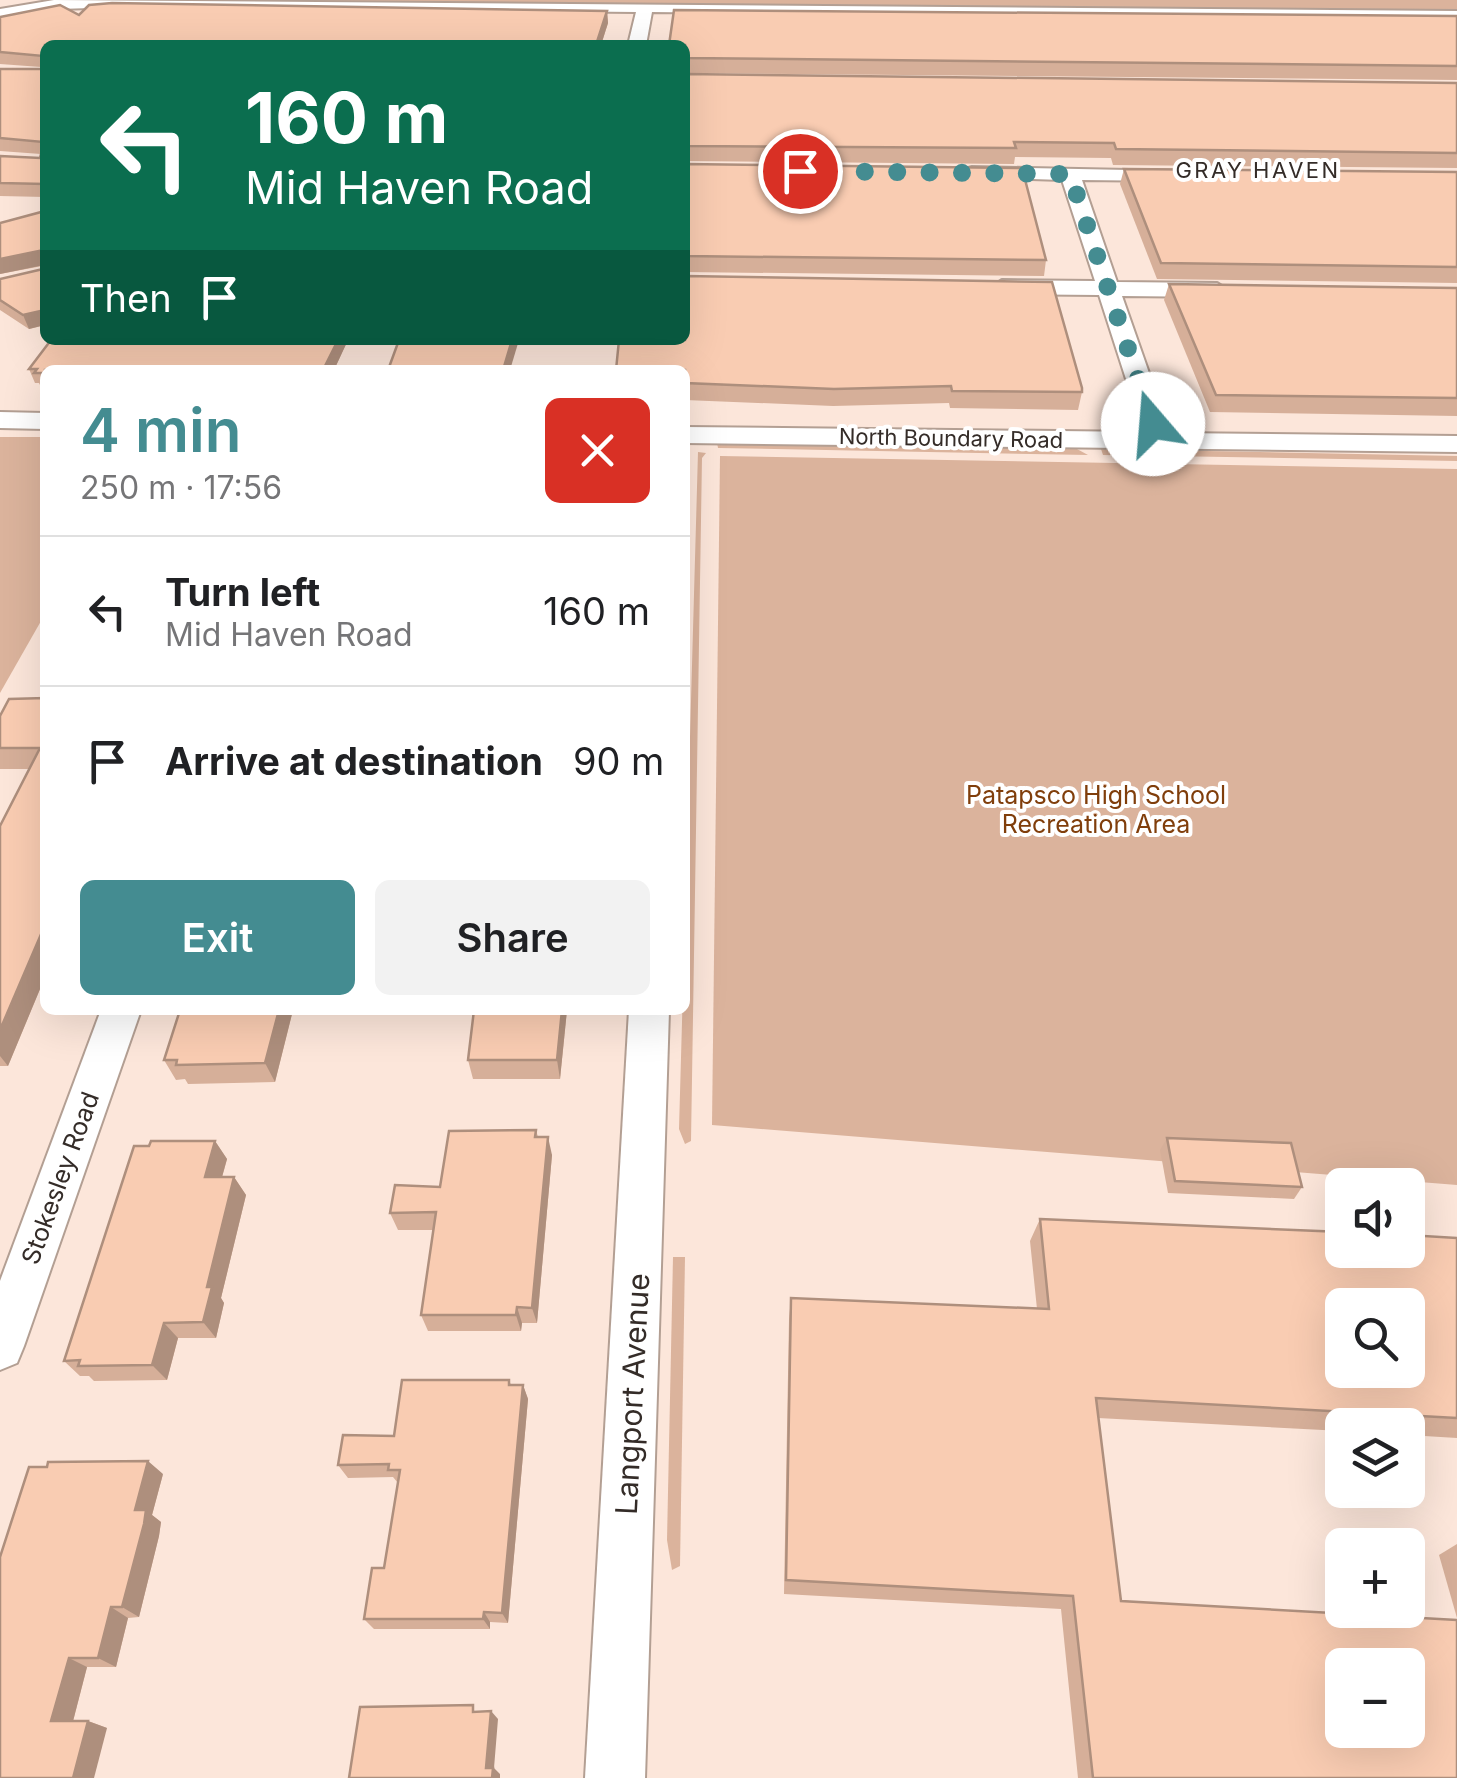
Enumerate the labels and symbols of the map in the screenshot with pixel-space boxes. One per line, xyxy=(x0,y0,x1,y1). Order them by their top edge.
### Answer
pin xyxy=(758,129,843,214)
district label: GRAY HAVEN xyxy=(1175,157,1341,183)
position arrow xyxy=(1101,372,1205,476)
street label: North Boundary Road xyxy=(839,423,1063,453)
park label: Patapsco High School Recreation Area xyxy=(966,780,1226,839)
street label: Stokesley Road xyxy=(15,1088,105,1268)
street label: Langport Avenue xyxy=(608,1272,656,1516)

